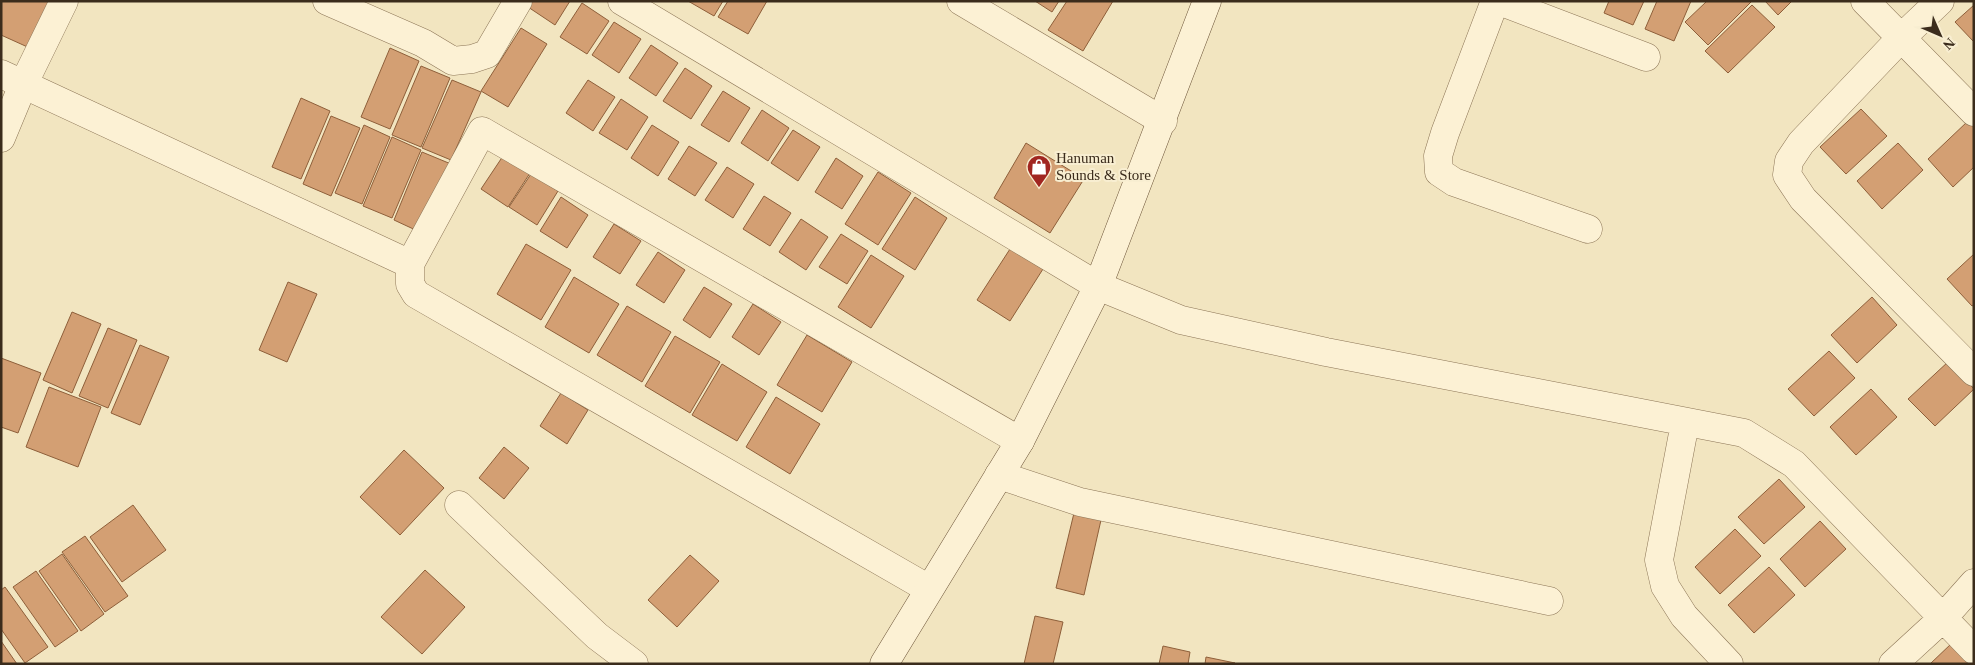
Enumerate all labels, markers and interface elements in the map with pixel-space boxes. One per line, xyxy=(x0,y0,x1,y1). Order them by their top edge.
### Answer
north arrow xyxy=(1915,10,1965,60)
text: N xyxy=(1940,35,1958,53)
place label: Hanuman Sounds & Store xyxy=(1056,150,1151,183)
shop icon: Hanuman Sounds & Store xyxy=(1026,154,1052,188)

